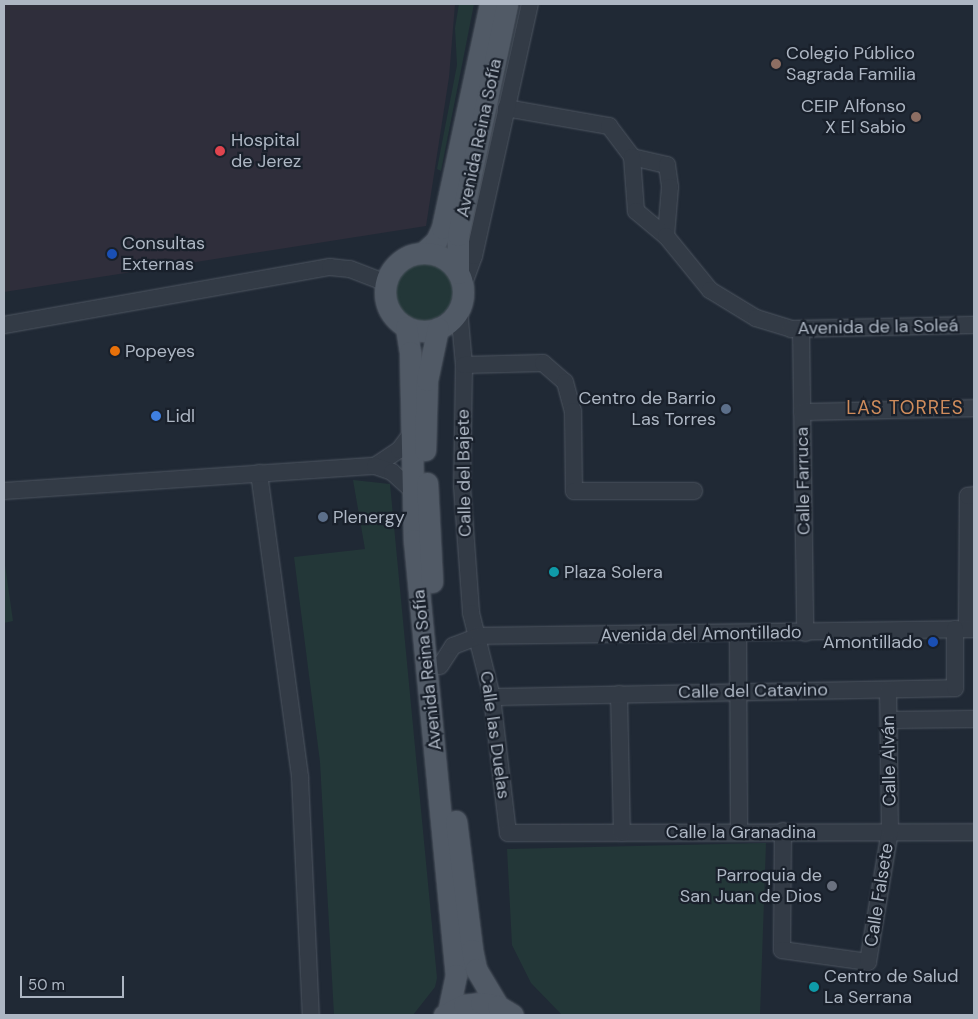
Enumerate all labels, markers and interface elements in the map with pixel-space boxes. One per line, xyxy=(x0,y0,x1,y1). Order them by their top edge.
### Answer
place label: Colegio Público Sagrada Familia xyxy=(786,43,916,86)
street label: Avenida Reina Sofía xyxy=(452,57,506,219)
marker: Colegio Público Sagrada Familia xyxy=(770,58,782,70)
place label: CEIP Alfonso X El Sabio xyxy=(801,96,906,138)
marker: CEIP Alfonso X El Sabio xyxy=(910,111,922,123)
place label: Hospital de Jerez xyxy=(231,130,301,172)
marker: Hospital de Jerez xyxy=(213,144,227,158)
place label: Consultas Externas xyxy=(122,233,205,276)
marker: Consultas Externas xyxy=(106,248,118,260)
street label: Avenida de la Soleá xyxy=(797,315,959,339)
place label: Popeyes xyxy=(125,340,195,362)
marker: Popeyes xyxy=(109,345,121,357)
place label: Centro de Barrio Las Torres xyxy=(578,388,716,430)
district label: LAS TORRES xyxy=(845,397,965,419)
marker: Centro de Barrio Las Torres xyxy=(720,403,732,415)
place label: Lidl xyxy=(166,405,195,427)
street label: Calle del Bajete xyxy=(452,409,476,537)
marker: Lidl xyxy=(150,410,162,422)
street label: Calle Farruca xyxy=(791,427,815,535)
place label: Plenergy xyxy=(333,506,405,528)
marker: Plenergy xyxy=(317,511,329,523)
place label: Plaza Solera xyxy=(564,561,663,583)
marker: Plaza Solera xyxy=(548,566,560,578)
street label: Avenida Reina Sofía xyxy=(408,589,446,751)
street label: Avenida del Amontillado xyxy=(600,621,802,647)
place label: Amontillado xyxy=(823,631,923,653)
marker: Amontillado xyxy=(927,636,939,648)
street label: Calle las Duelas xyxy=(475,670,515,800)
street label: Calle del Catavino xyxy=(678,679,828,703)
street label: Calle Alván xyxy=(877,715,901,807)
street label: Calle la Granadina xyxy=(666,821,816,843)
street label: Calle Falsete xyxy=(860,842,898,948)
place label: Parroquia de San Juan de Dios xyxy=(680,865,822,908)
marker: Parroquia de San Juan de Dios xyxy=(826,880,838,892)
scale bar xyxy=(22,966,126,998)
place label: Centro de Salud La Serrana xyxy=(824,966,958,1009)
text: 50 m xyxy=(28,975,65,995)
marker: Centro de Salud La Serrana xyxy=(808,981,820,993)

